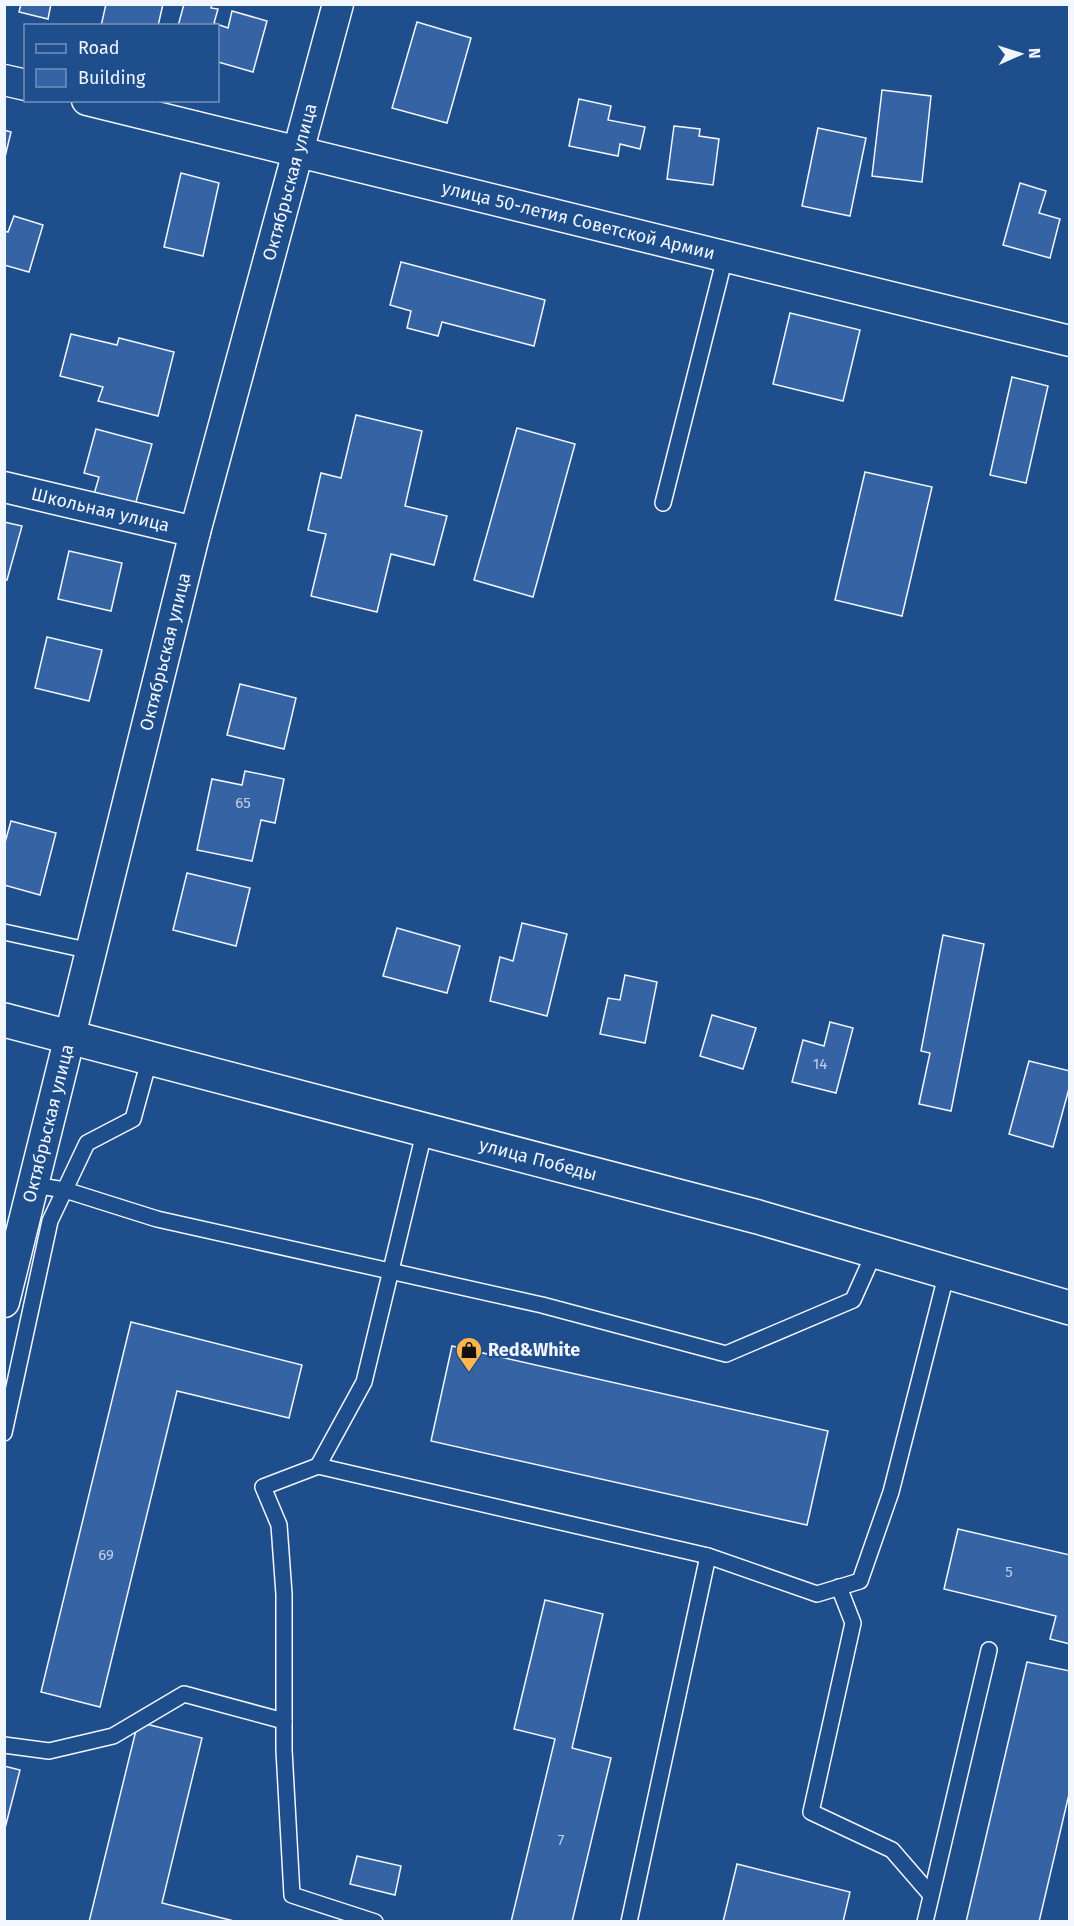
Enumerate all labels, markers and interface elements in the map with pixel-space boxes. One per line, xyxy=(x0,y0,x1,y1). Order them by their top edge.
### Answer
legend xyxy=(24,24,219,102)
north arrow xyxy=(990,24,1050,84)
text: Road xyxy=(78,37,120,59)
text: N xyxy=(1025,47,1044,59)
text: Building xyxy=(78,67,146,89)
street label: Октябрьская улица xyxy=(258,101,322,263)
street label: улица 50-летия Советской Армии xyxy=(440,176,717,265)
street label: Школьная улица xyxy=(29,483,172,537)
street label: Октябрьская улица xyxy=(135,570,196,733)
house number: 65 xyxy=(235,794,251,812)
street label: Октябрьская улица xyxy=(18,1042,79,1205)
house number: 14 xyxy=(813,1055,827,1073)
street label: улица Победы xyxy=(477,1134,599,1185)
shop icon: Red&White xyxy=(454,1335,484,1373)
place label: Red&White xyxy=(488,1339,580,1361)
house number: 69 xyxy=(98,1546,114,1564)
house number: 5 xyxy=(1005,1563,1013,1581)
house number: 7 xyxy=(558,1831,565,1849)

